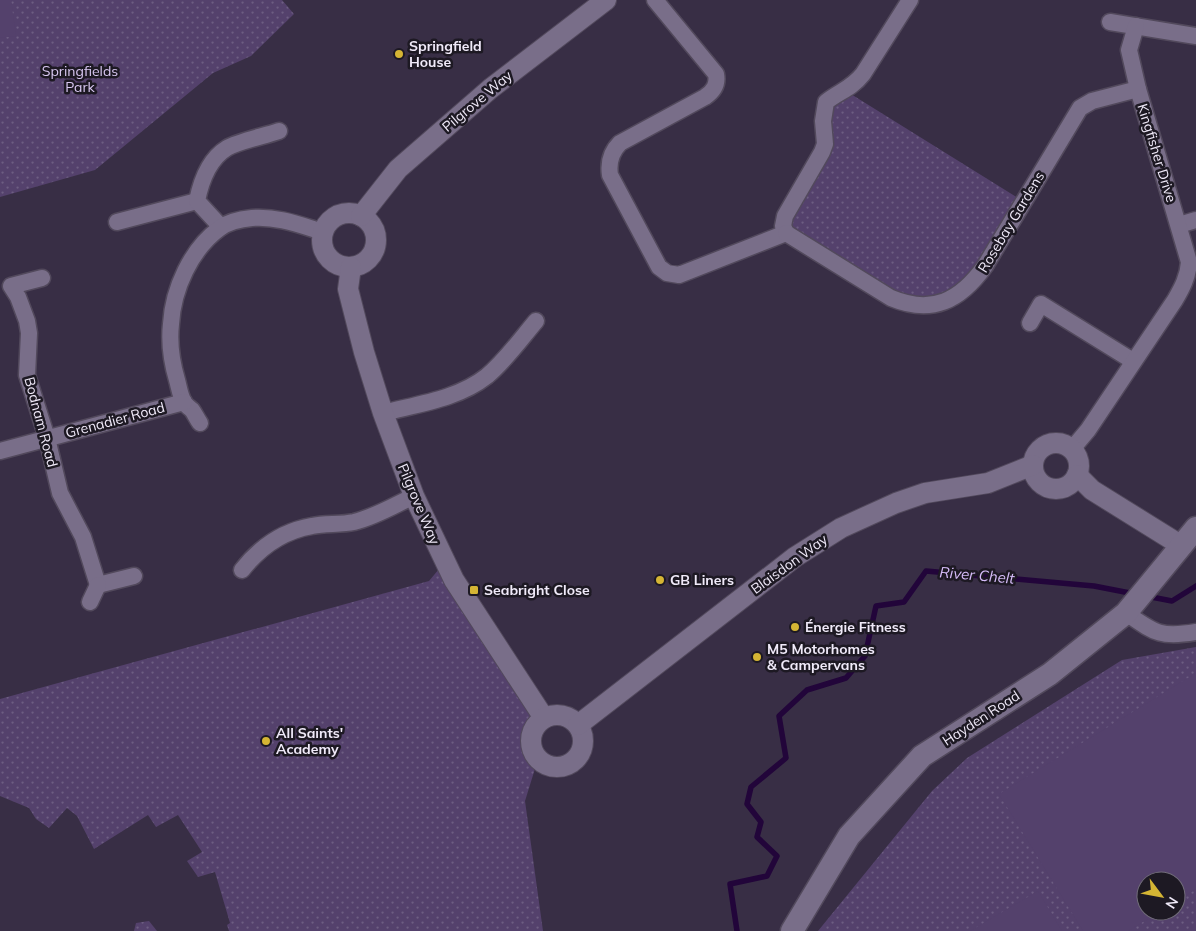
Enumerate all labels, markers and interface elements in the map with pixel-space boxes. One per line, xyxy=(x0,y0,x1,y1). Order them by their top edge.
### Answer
place label: Springfield House xyxy=(409,37,482,71)
marker: Springfield House xyxy=(393,48,405,60)
park label: Springfields Park xyxy=(42,62,118,96)
street label: Pilgrove Way xyxy=(438,66,516,136)
street label: Kingfisher Drive xyxy=(1133,101,1181,205)
street label: Rosebay Gardens xyxy=(974,168,1048,276)
street label: Bodnam Road xyxy=(20,375,62,469)
street label: Grenadier Road xyxy=(63,398,167,442)
street label: Pilgrove Way xyxy=(394,461,444,548)
street label: Blaisdon Way xyxy=(747,530,831,598)
water label: River Chelt xyxy=(939,562,1016,588)
place label: GB Liners xyxy=(670,571,734,589)
marker: GB Liners xyxy=(654,574,666,586)
place label: Seabright Close xyxy=(484,581,590,599)
marker: Seabright Close xyxy=(468,584,480,596)
place label: Énergie Fitness xyxy=(805,618,906,636)
marker: Énergie Fitness xyxy=(789,621,801,633)
place label: M5 Motorhomes & Campervans xyxy=(767,640,875,674)
marker: M5 Motorhomes & Campervans xyxy=(751,651,763,663)
street label: Hayden Road xyxy=(939,686,1023,750)
place label: All Saints' Academy xyxy=(276,724,343,758)
marker: All Saints' Academy xyxy=(260,735,272,747)
north arrow xyxy=(1136,871,1186,921)
text: N xyxy=(1162,894,1182,912)

